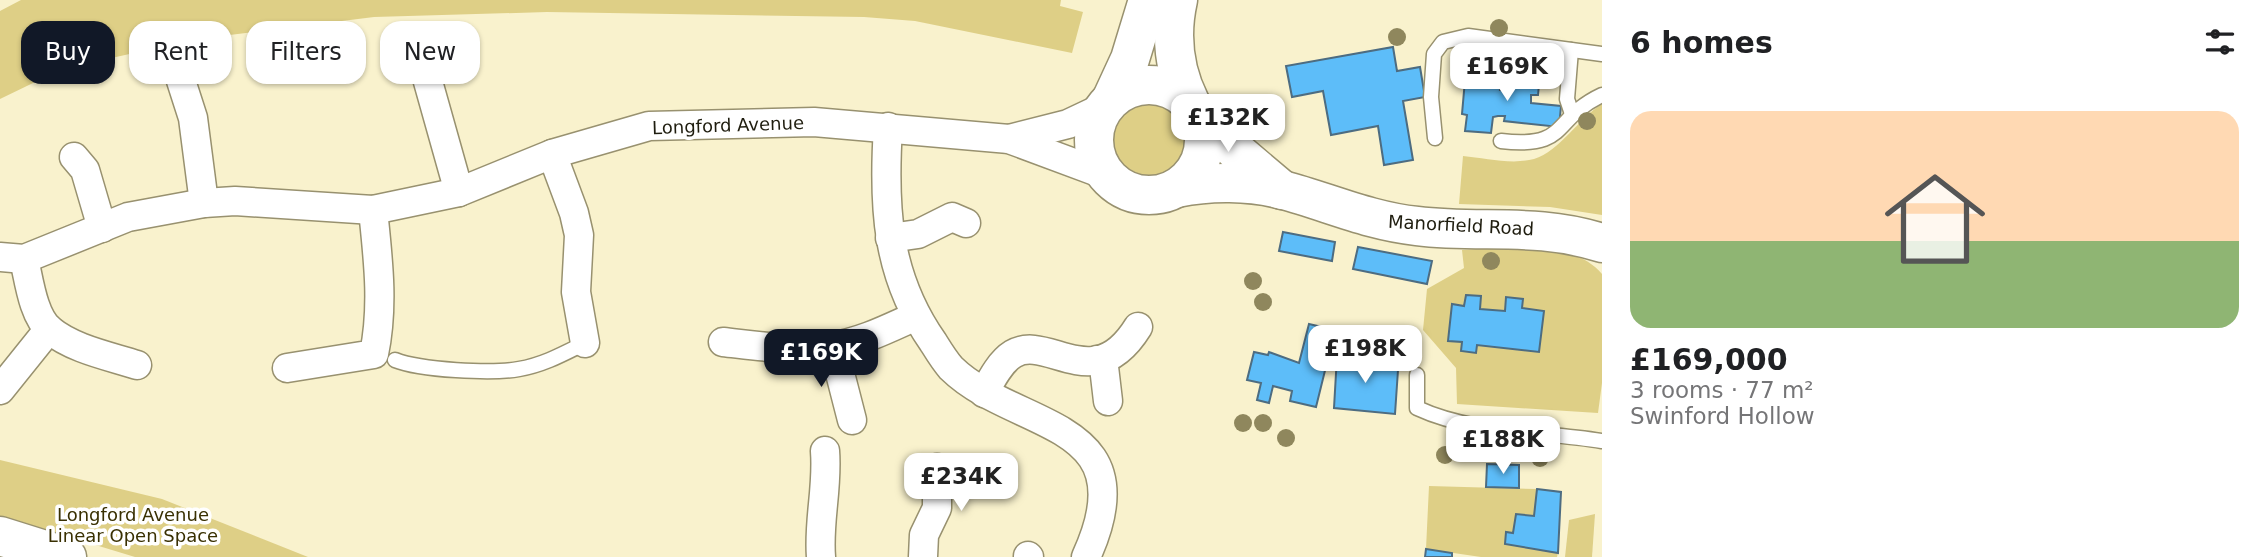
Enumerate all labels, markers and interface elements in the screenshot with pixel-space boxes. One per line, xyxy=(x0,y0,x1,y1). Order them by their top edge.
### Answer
chip: Buy xyxy=(21,21,115,84)
chip: Rent xyxy=(129,21,232,84)
chip: Filters xyxy=(246,21,366,84)
chip: New xyxy=(380,21,480,84)
icon: filters xyxy=(2201,23,2239,61)
text: 6 homes xyxy=(1630,25,1773,60)
pin: £169K xyxy=(1458,43,1556,103)
text: £169K xyxy=(1466,53,1548,79)
pin: £132K xyxy=(1179,94,1277,154)
text: £132K xyxy=(1187,104,1269,130)
street label: Longford Avenue xyxy=(652,112,804,138)
icon: home xyxy=(1872,156,1998,282)
street label: Manorfield Road xyxy=(1387,211,1535,239)
pin: £198K xyxy=(1316,326,1414,385)
pin: £169K xyxy=(772,330,870,389)
text: £198K xyxy=(1324,335,1406,361)
text: £169K xyxy=(780,339,862,365)
text: £169,000 xyxy=(1630,342,1788,377)
text: 3 rooms · 77 m² xyxy=(1630,377,1814,403)
text: Swinford Hollow xyxy=(1630,403,1815,429)
pin: £188K xyxy=(1454,416,1552,476)
text: £188K xyxy=(1462,426,1544,452)
pin: £234K xyxy=(912,454,1010,513)
text: £234K xyxy=(920,463,1002,489)
park label: Longford Avenue Linear Open Space xyxy=(48,504,218,546)

